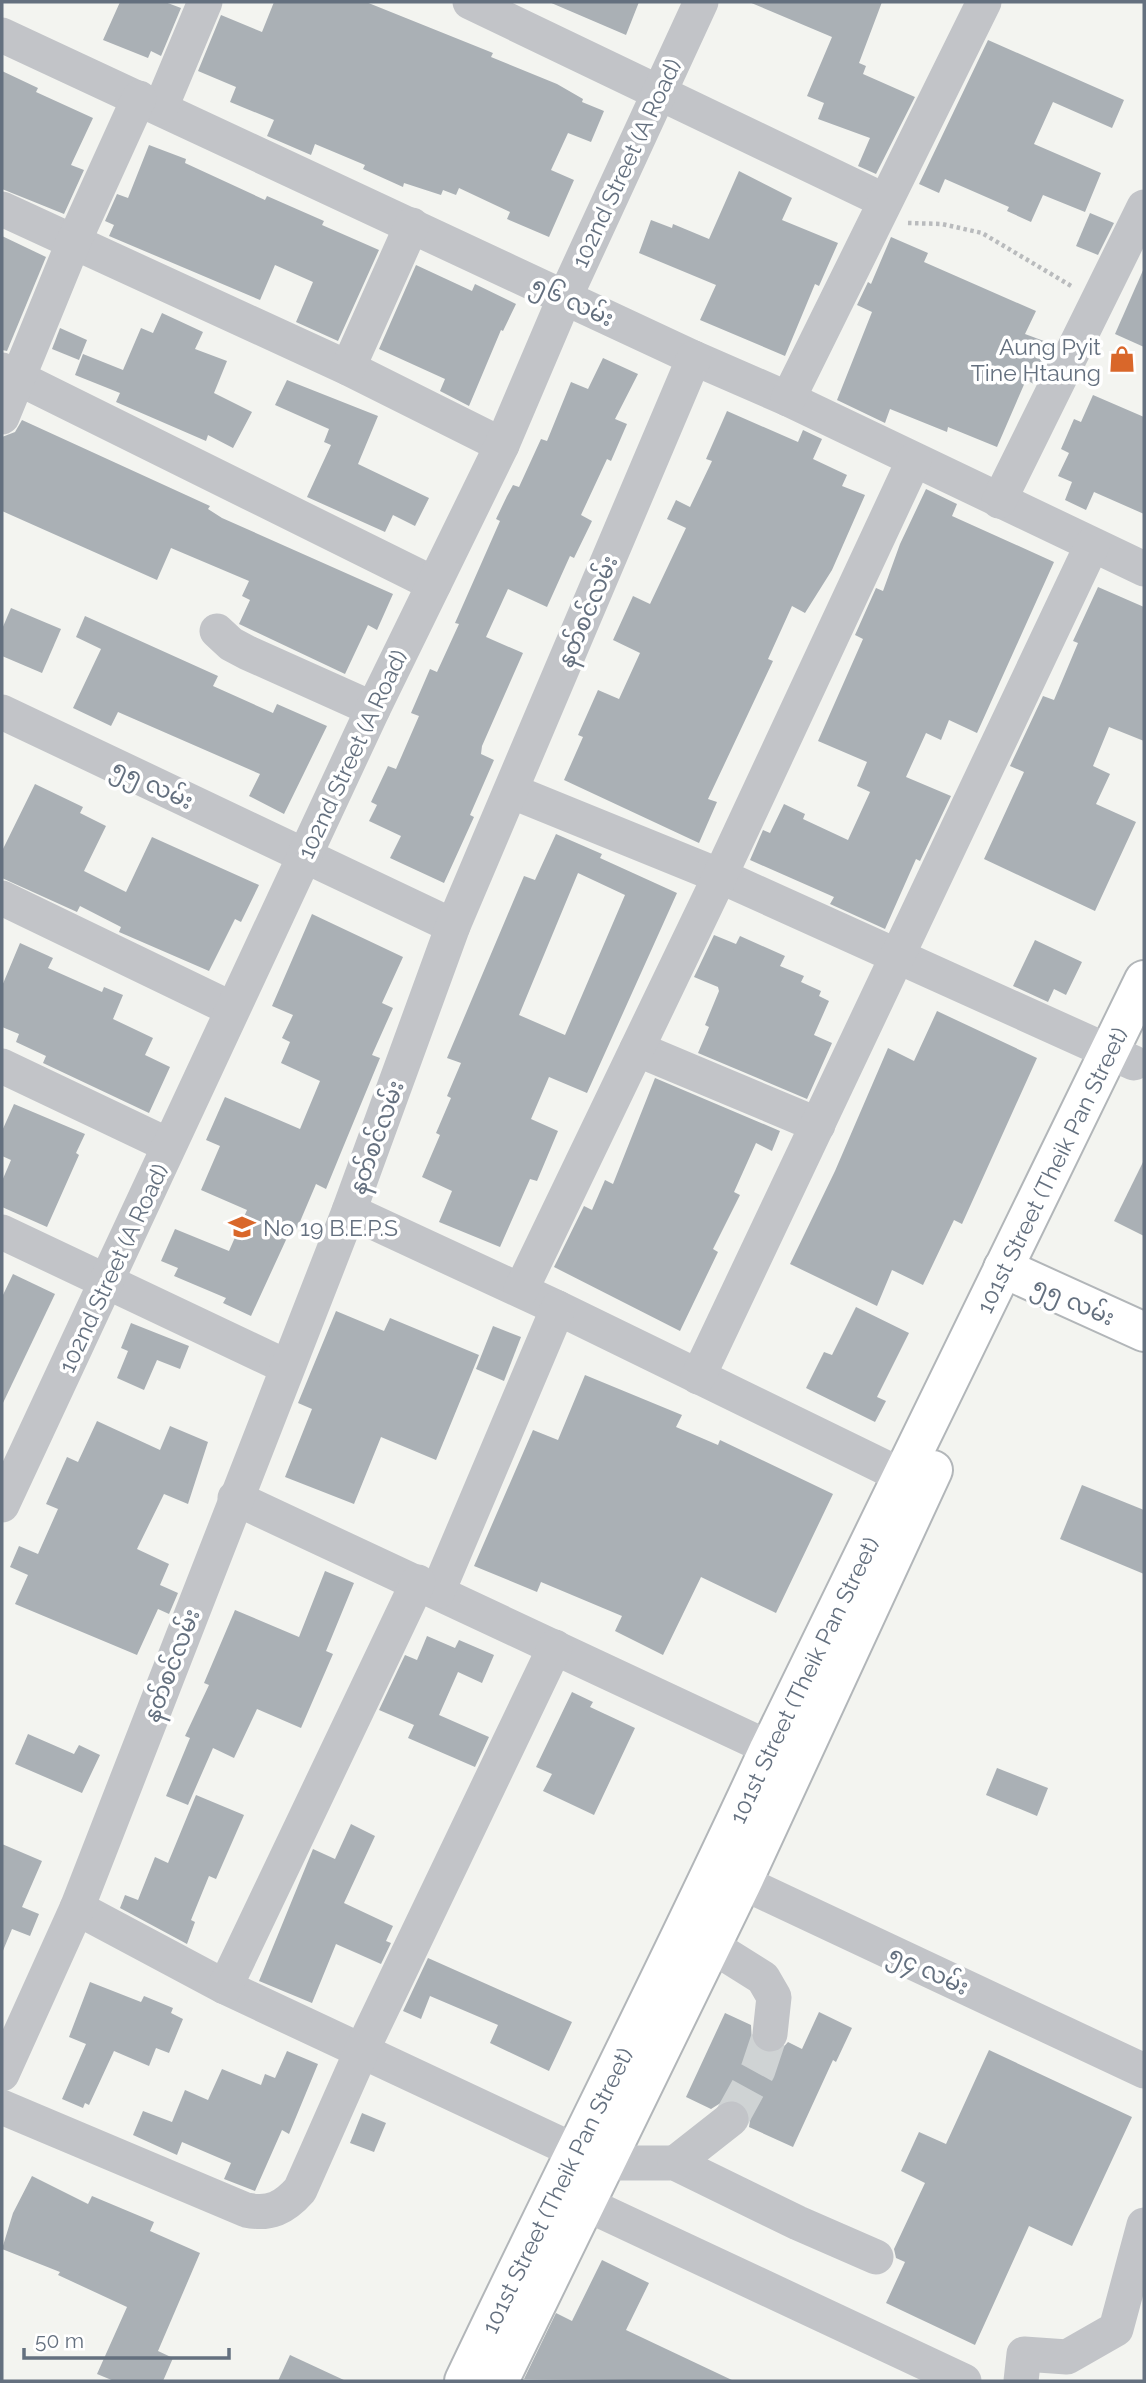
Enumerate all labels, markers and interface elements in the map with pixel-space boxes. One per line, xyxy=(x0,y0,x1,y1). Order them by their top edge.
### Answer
street label: 102nd Street (A Road) xyxy=(566,54,686,272)
street label: ၅၆ လမ်း xyxy=(525,268,619,337)
place label: Aung Pyit Tine Htaung xyxy=(971,333,1101,386)
shop icon: Aung Pyit Tine Htaung xyxy=(1107,344,1137,374)
street label: နတ်စင်လမ်း xyxy=(550,550,628,673)
street label: 102nd Street (A Road) xyxy=(292,645,412,863)
street label: ၅၅ လမ်း xyxy=(106,752,199,820)
street label: 101st Street (Theik Pan Street) xyxy=(970,1023,1132,1317)
street label: နတ်စင်လမ်း xyxy=(341,1076,415,1200)
street label: 102nd Street (A Road) xyxy=(53,1159,173,1377)
school or university icon: No 19 B.E.P.S xyxy=(227,1212,257,1242)
place label: No 19 B.E.P.S xyxy=(263,1214,398,1241)
street label: ၅၅ လမ်း xyxy=(1027,1269,1120,1336)
street label: 101st Street (Theik Pan Street) xyxy=(723,1532,884,1827)
street label: နတ်စင်လမ်း xyxy=(135,1604,210,1727)
street label: ၅၄ လမ်း xyxy=(882,1938,974,2006)
street label: 101st Street (Theik Pan Street) xyxy=(475,2043,638,2337)
scale bar xyxy=(24,2316,229,2360)
text: 50 m xyxy=(35,2328,84,2353)

